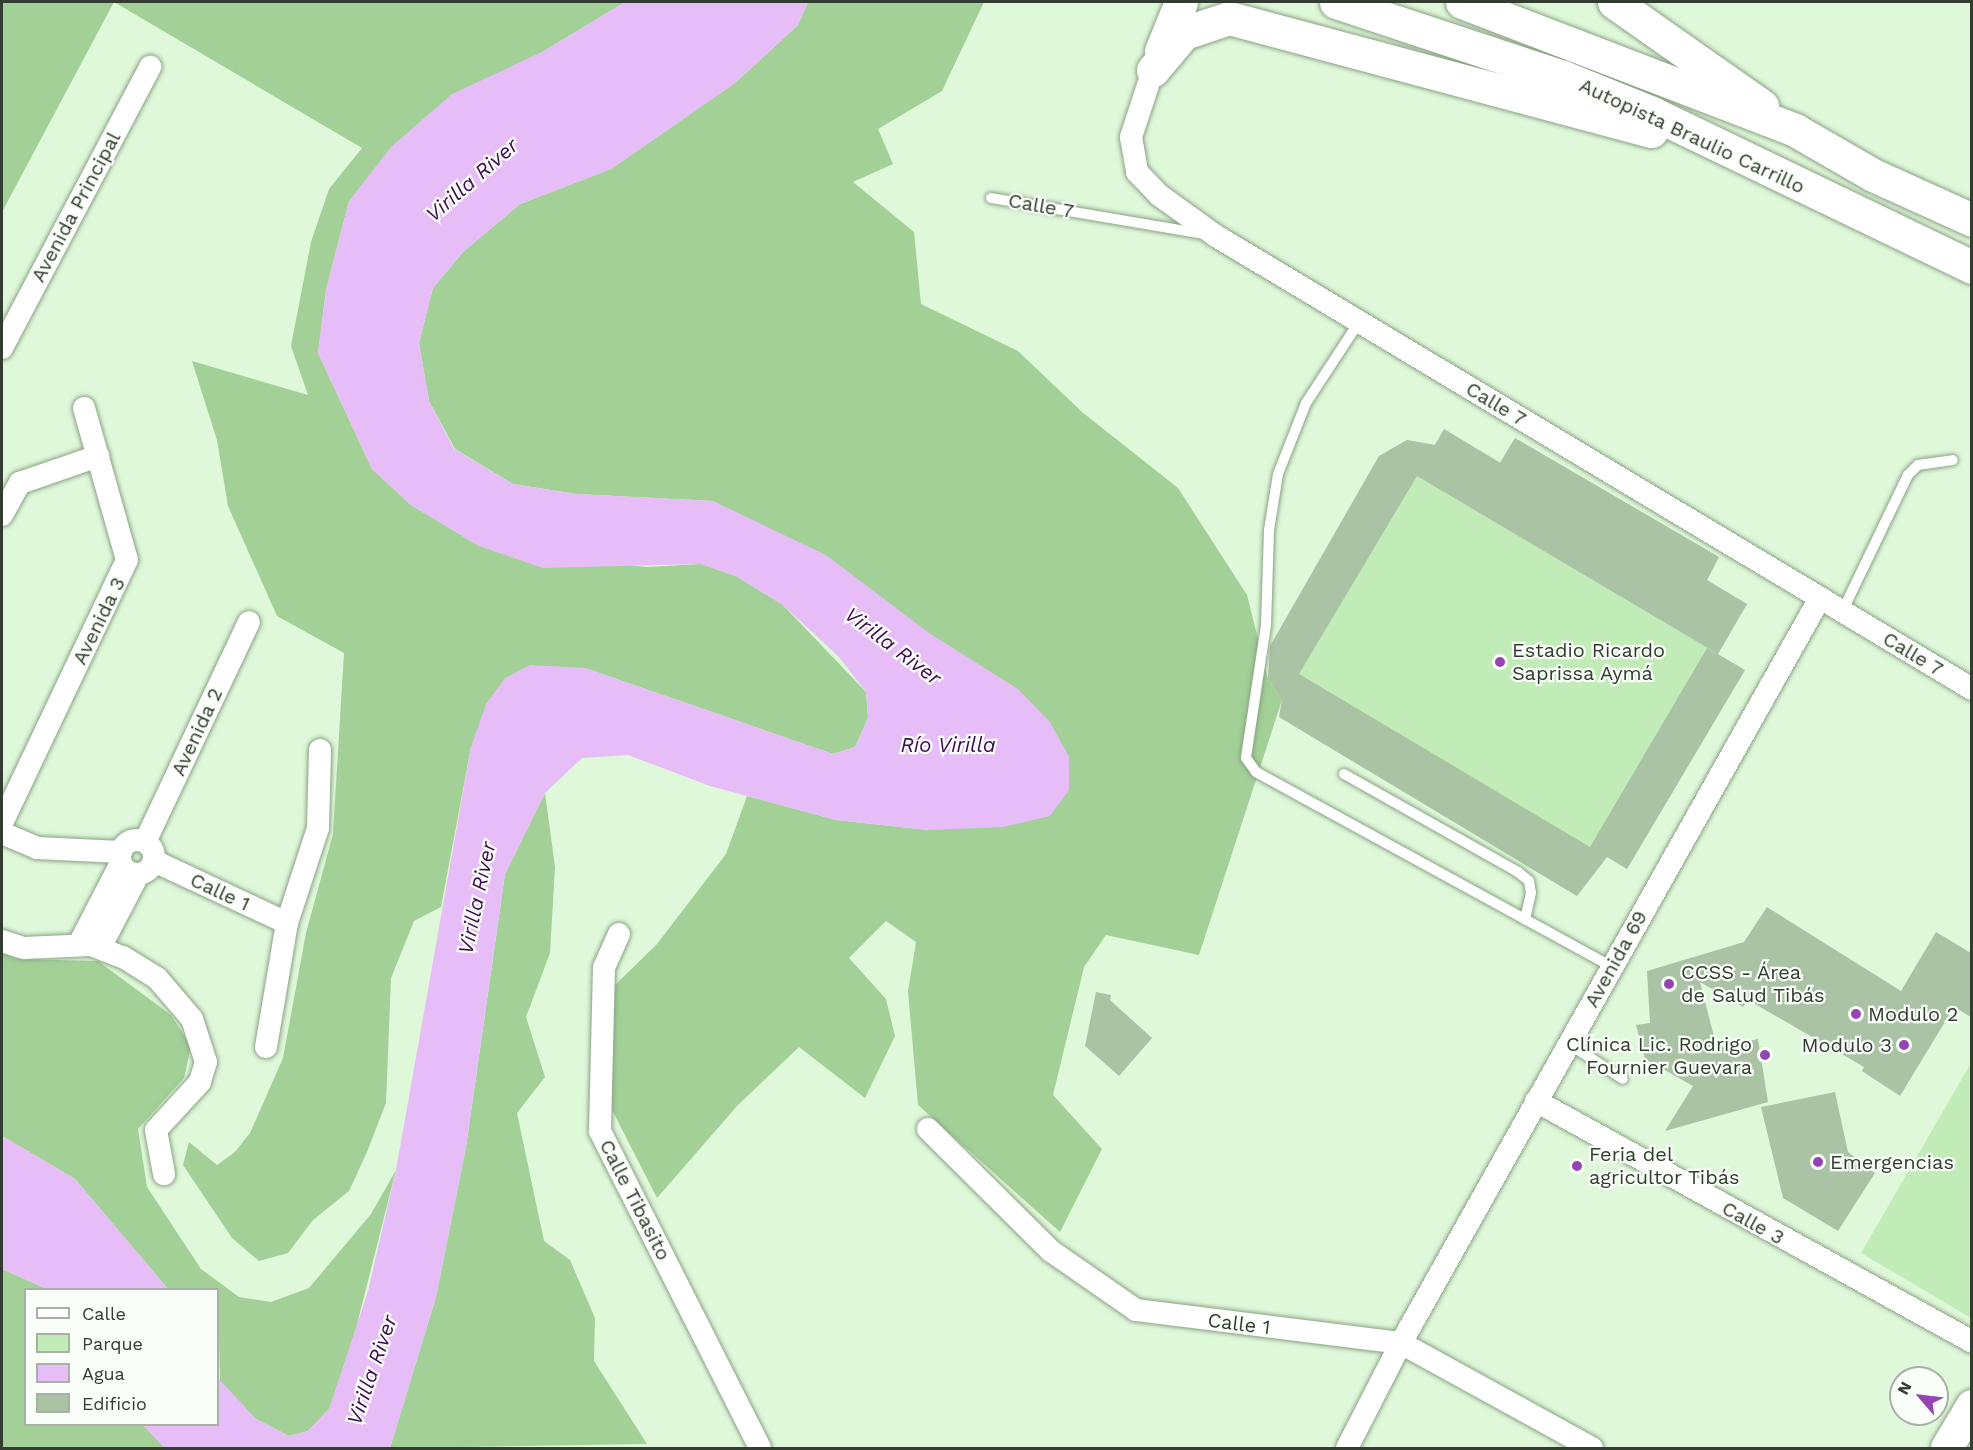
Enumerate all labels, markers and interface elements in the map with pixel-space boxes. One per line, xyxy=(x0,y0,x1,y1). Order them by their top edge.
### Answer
street label: Autopista Braulio Carrillo xyxy=(1575,73,1809,199)
street label: Avenida Principal xyxy=(26,127,126,287)
water label: Virilla River xyxy=(421,133,523,227)
street label: Calle 7 xyxy=(1006,188,1076,224)
street label: Calle 7 xyxy=(1461,376,1531,432)
street label: Avenida 3 xyxy=(67,573,131,669)
water label: Virilla River xyxy=(840,602,946,690)
street label: Calle 7 xyxy=(1878,626,1948,682)
place label: Estadio Ricardo Saprissa Aymá xyxy=(1512,638,1665,685)
marker: Estadio Ricardo Saprissa Aymá xyxy=(1493,655,1507,669)
street label: Avenida 2 xyxy=(166,684,228,780)
water label: Río Virilla xyxy=(900,732,996,758)
water label: Virilla River xyxy=(453,839,501,957)
street label: Calle 1 xyxy=(186,868,254,916)
street label: Avenida 69 xyxy=(1579,906,1653,1012)
place label: CCSS - Área de Salud Tibás xyxy=(1681,960,1825,1007)
marker: CCSS - Área de Salud Tibás xyxy=(1662,977,1676,991)
place label: Modulo 2 xyxy=(1868,1002,1958,1026)
marker: Modulo 2 xyxy=(1849,1007,1863,1021)
place label: Clínica Lic. Rodrigo Fournier Guevara xyxy=(1566,1032,1752,1079)
place label: Modulo 3 xyxy=(1802,1033,1892,1057)
marker: Modulo 3 xyxy=(1897,1038,1911,1052)
marker: Clínica Lic. Rodrigo Fournier Guevara xyxy=(1756,1046,1774,1064)
street label: Calle Tibasito xyxy=(594,1135,676,1265)
place label: Feria del agricultor Tibás xyxy=(1589,1142,1741,1189)
place label: Emergencias xyxy=(1830,1150,1954,1174)
marker: Emergencias xyxy=(1811,1155,1825,1169)
marker: Feria del agricultor Tibás xyxy=(1570,1159,1584,1173)
street label: Calle 3 xyxy=(1718,1196,1788,1250)
legend xyxy=(24,1288,219,1426)
text: Calle xyxy=(82,1303,126,1324)
street label: Calle 1 xyxy=(1206,1308,1272,1340)
water label: Virilla River xyxy=(341,1312,403,1428)
text: Parque xyxy=(82,1333,143,1354)
text: Agua xyxy=(82,1363,125,1384)
north arrow xyxy=(1889,1366,1949,1426)
text: N xyxy=(1893,1379,1916,1398)
text: Edificio xyxy=(82,1393,147,1414)

